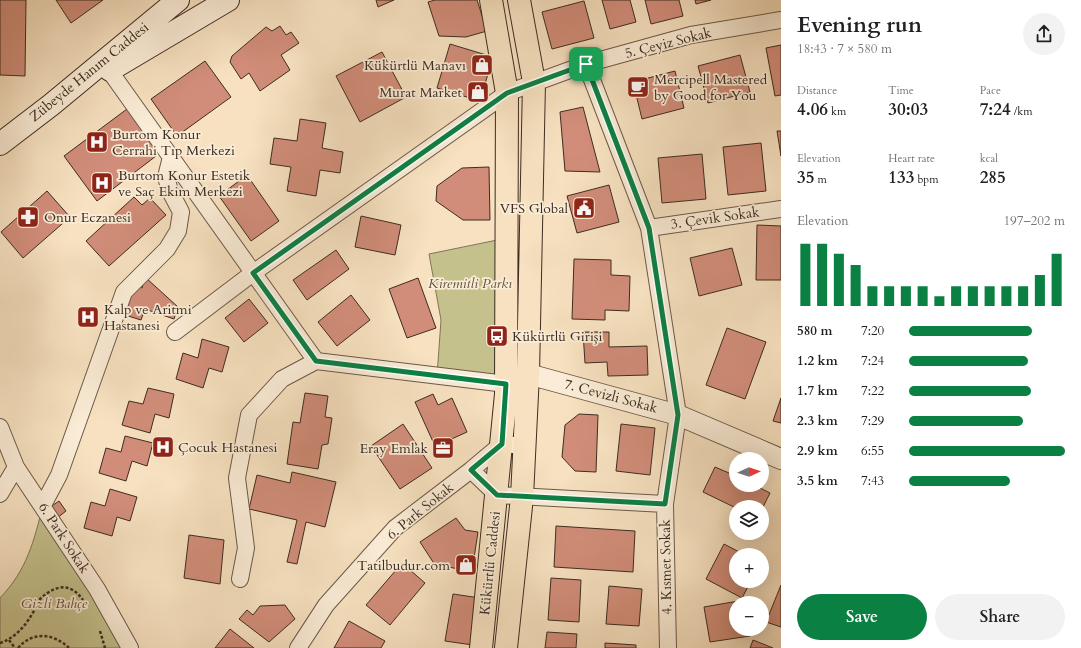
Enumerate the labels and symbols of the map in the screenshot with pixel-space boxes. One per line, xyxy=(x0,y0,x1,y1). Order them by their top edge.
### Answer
street label: Zübeyde Hanım Caddesi xyxy=(25,18,153,126)
street label: 5. Çeyiz Sokak xyxy=(623,23,714,63)
pin xyxy=(569,47,603,81)
shop icon: Kükürtlü Manavı xyxy=(469,52,495,78)
place label: Kükürtlü Manavı xyxy=(364,56,466,75)
place label: Mercipell Mastered by Good for You xyxy=(654,70,768,105)
cafe icon: Mercipell Mastered by Good for You xyxy=(625,74,651,100)
shop icon: Murat Market xyxy=(465,79,491,105)
place label: Murat Market xyxy=(379,83,463,102)
place label: Burtom Konur Cerrahi Tıp Merkezi xyxy=(112,125,235,160)
hospital icon: Burtom Konur Cerrahi Tıp Merkezi xyxy=(84,129,110,155)
place label: Burtom Konur Estetik ve Saç Ekim Merkezi xyxy=(118,166,251,201)
hospital icon: Burtom Konur Estetik ve Saç Ekim Merkezi xyxy=(89,170,115,196)
public building icon: VFS Global xyxy=(571,195,597,221)
place label: VFS Global xyxy=(500,199,568,218)
street label: 3. Çevik Sokak xyxy=(669,202,761,234)
pharmacy icon: Onur Eczanesi xyxy=(15,204,41,230)
place label: Onur Eczanesi xyxy=(44,208,131,227)
park label: Kiremitli Parkı xyxy=(428,274,512,293)
place label: Kalp ve Aritmi Hastanesi xyxy=(104,300,192,335)
hospital icon: Kalp ve Aritmi Hastanesi xyxy=(75,304,101,330)
bus stop icon: Kükürtlü Girişi xyxy=(484,323,510,349)
place label: Kükürtlü Girişi xyxy=(512,327,603,346)
street label: 7. Cevizli Sokak xyxy=(562,374,660,418)
hospital icon: Çocuk Hastanesi xyxy=(150,434,176,460)
office icon: Eray Emlak xyxy=(430,435,456,461)
place label: Çocuk Hastanesi xyxy=(178,438,277,457)
place label: Eray Emlak xyxy=(359,439,428,458)
north arrow xyxy=(729,452,769,492)
street label: 6. Park Sokak xyxy=(383,478,458,544)
street label: 6. Park Sokak xyxy=(34,499,94,577)
street label: Kükürtlü Caddesi xyxy=(475,510,505,616)
street label: 4. Kısmet Sokak xyxy=(656,519,676,615)
shop icon: Tatilbudur.com xyxy=(453,552,479,578)
place label: Tatilbudur.com xyxy=(357,556,450,575)
park label: Gizli Bahçe xyxy=(21,594,88,613)

